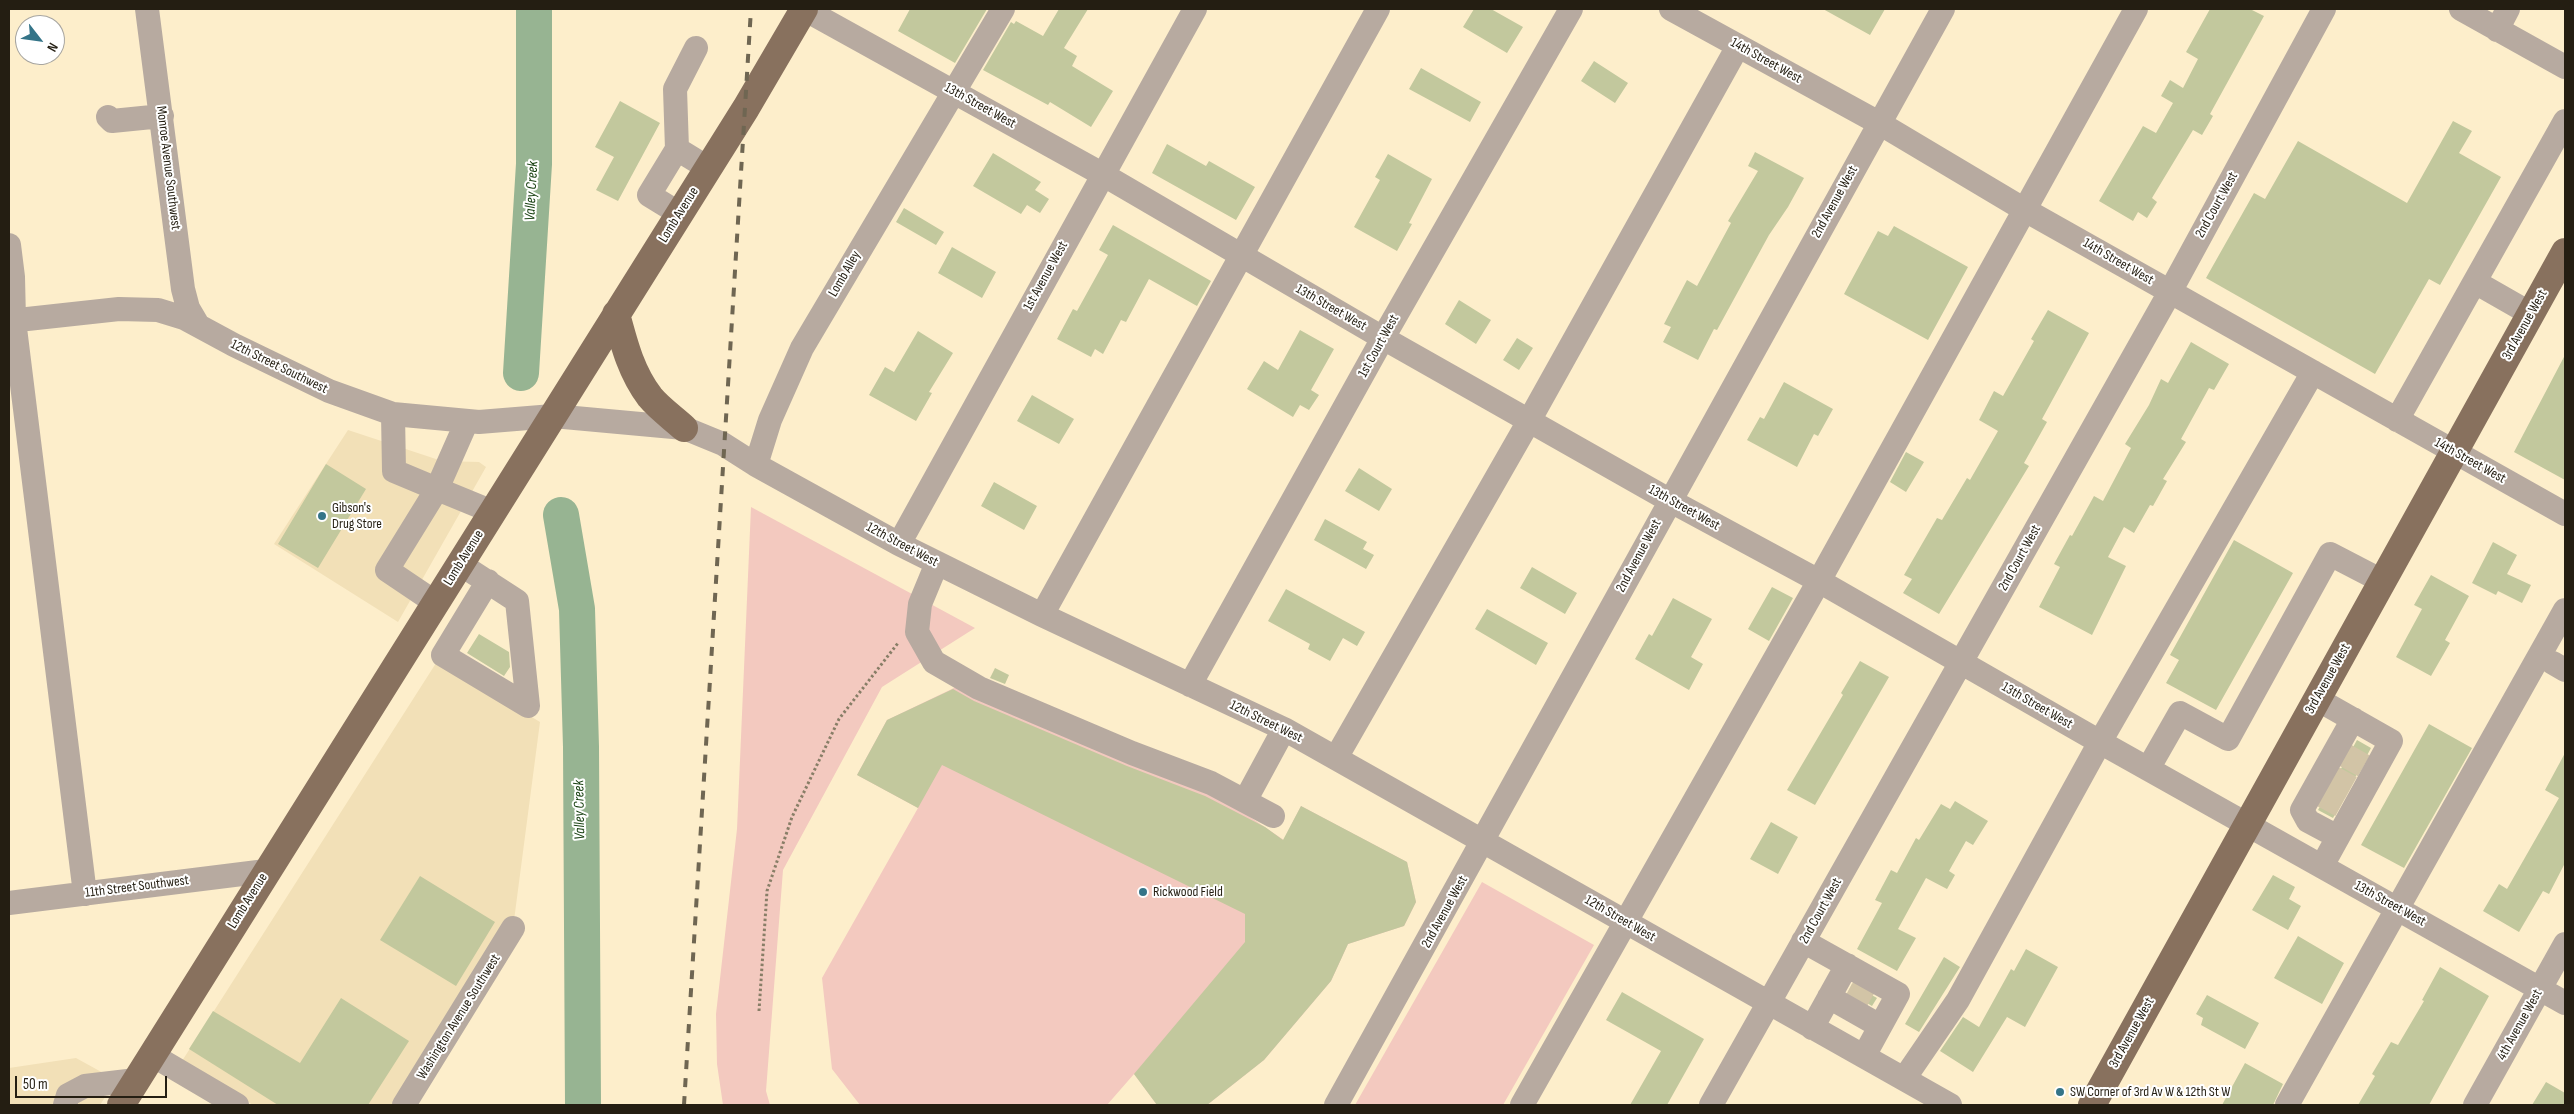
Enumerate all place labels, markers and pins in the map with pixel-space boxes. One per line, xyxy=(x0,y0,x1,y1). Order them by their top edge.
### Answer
place label: Gibson's Drug Store xyxy=(332,500,382,532)
marker: Gibson's Drug Store xyxy=(316,510,328,522)
place label: Rickwood Field xyxy=(1153,884,1223,900)
marker: Rickwood Field xyxy=(1137,886,1149,898)
place label: SW Corner of 3rd Av W & 12th St W xyxy=(2070,1084,2230,1100)
marker: SW Corner of 3rd Av W & 12th St W xyxy=(2054,1086,2066,1098)

